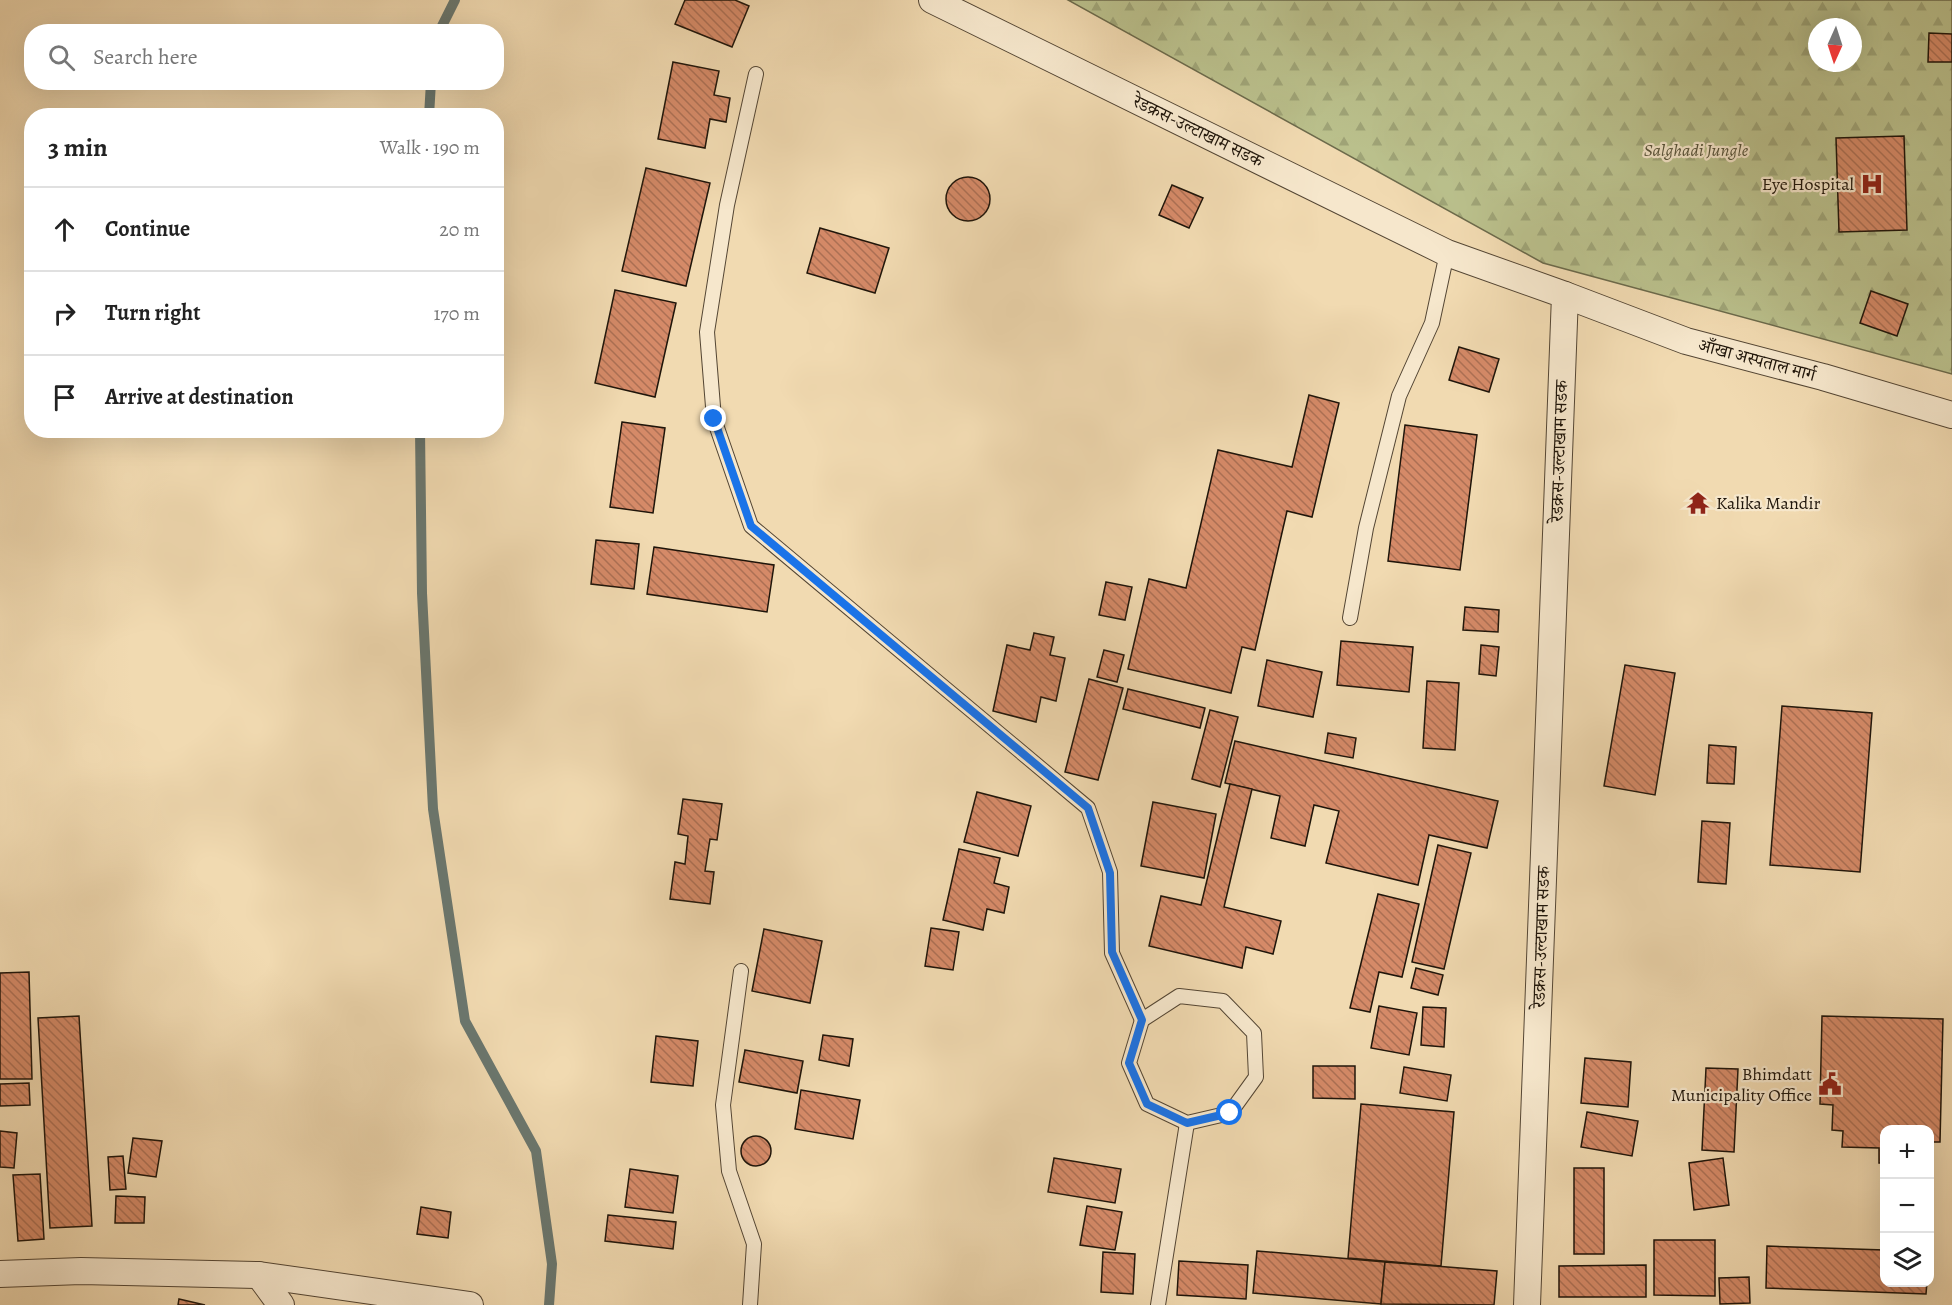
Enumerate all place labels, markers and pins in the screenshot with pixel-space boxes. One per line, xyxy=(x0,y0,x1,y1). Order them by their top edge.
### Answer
hospital icon: Eye Hospital xyxy=(1859,171,1885,197)
place label: Eye Hospital xyxy=(1762,172,1855,196)
temple icon: Kalika Mandir xyxy=(1685,490,1711,516)
place label: Kalika Mandir xyxy=(1716,491,1821,515)
place label: Bhimdatt Municipality Office xyxy=(1671,1062,1812,1107)
public building icon: Bhimdatt Municipality Office xyxy=(1817,1071,1843,1097)

